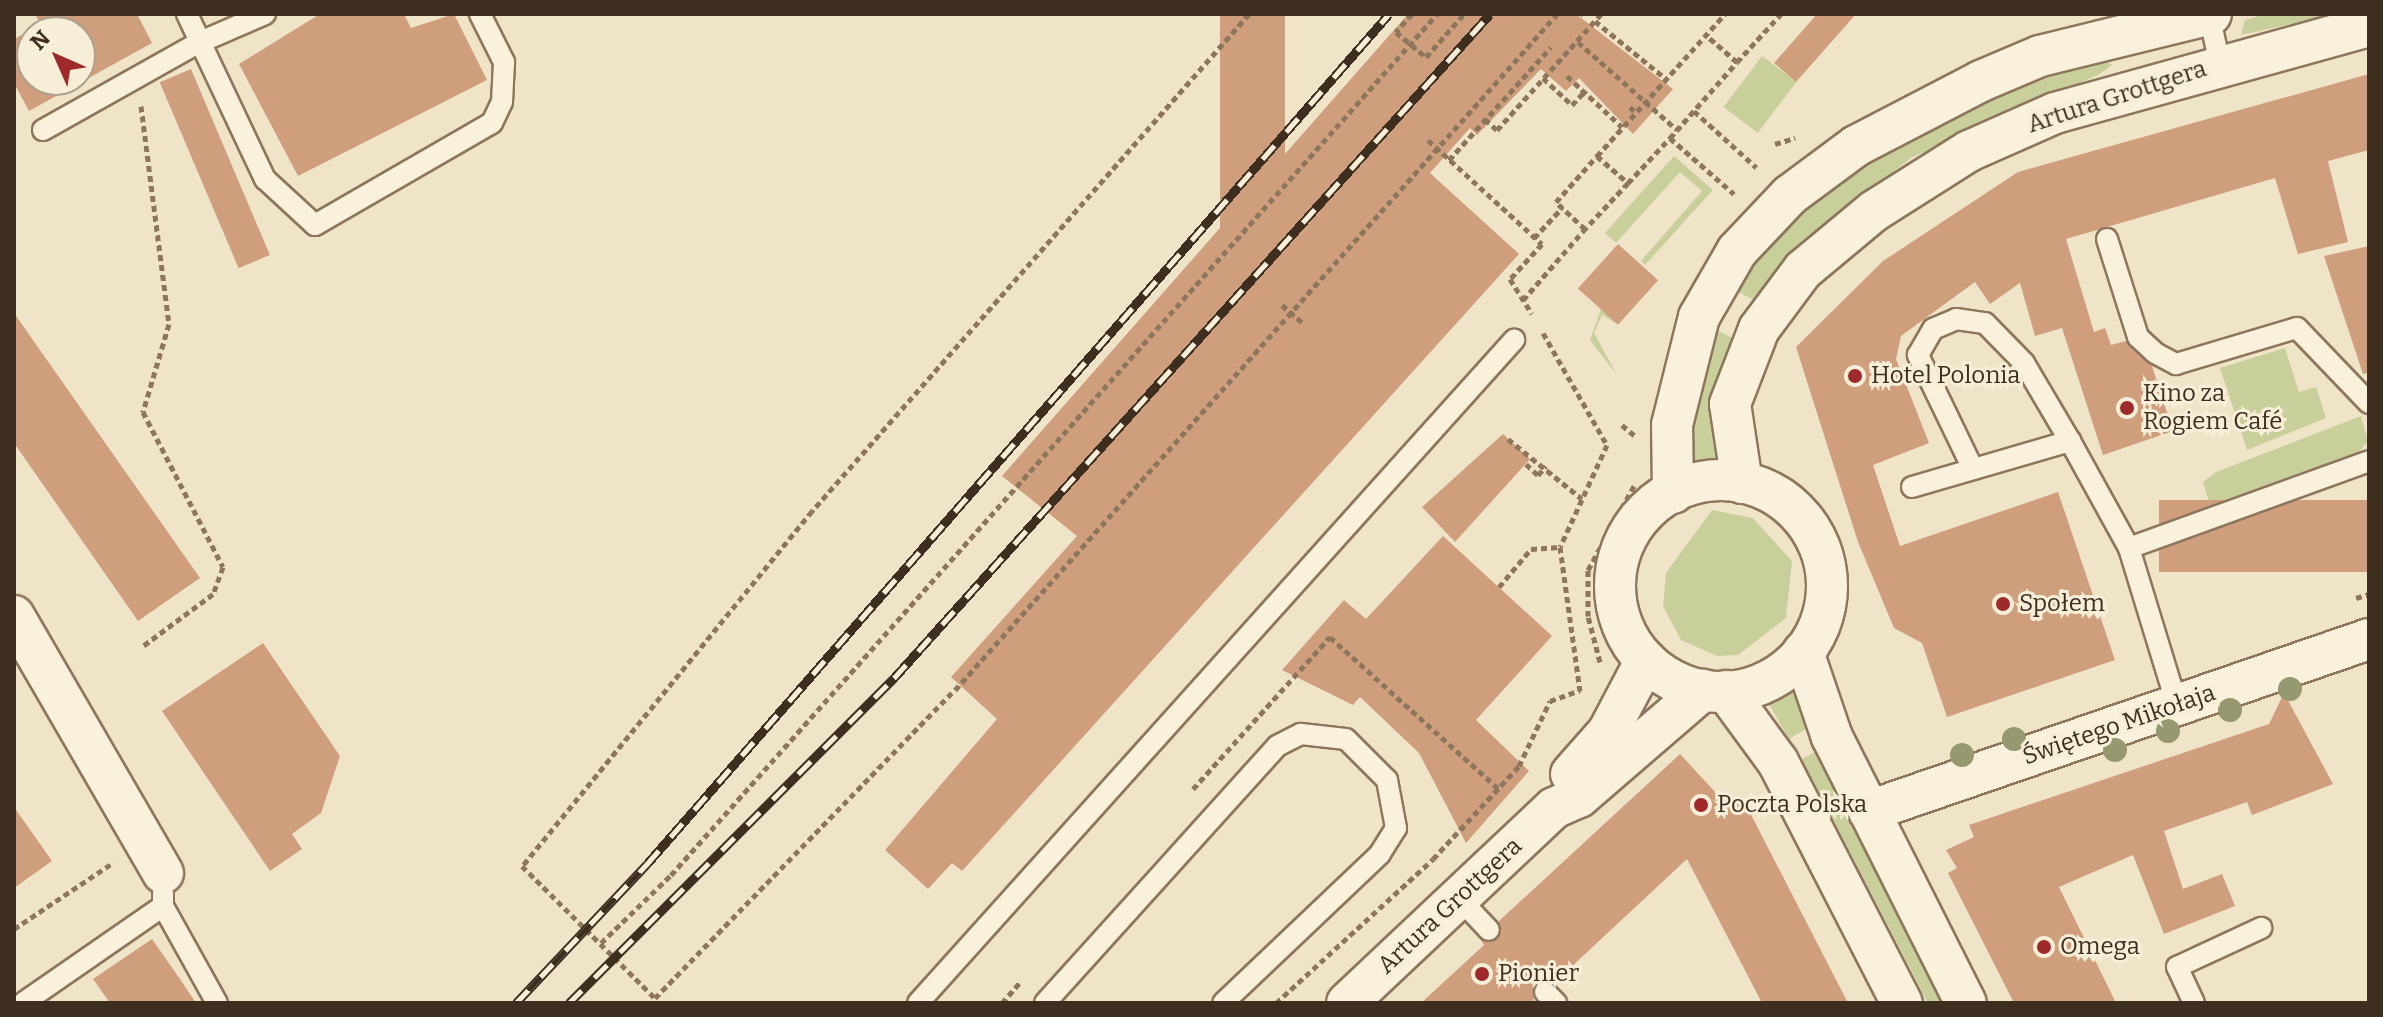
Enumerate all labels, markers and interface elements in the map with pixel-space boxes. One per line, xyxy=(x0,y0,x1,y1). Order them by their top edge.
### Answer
north arrow xyxy=(16,16,96,96)
text: N xyxy=(25,25,56,56)
street label: Artura Grottgera xyxy=(2024,55,2210,139)
place label: Hotel Polonia xyxy=(1871,362,2020,390)
marker: Hotel Polonia xyxy=(1846,367,1864,385)
place label: Kino za Rogiem Café xyxy=(2143,380,2283,436)
marker: Kino za Rogiem Café xyxy=(2118,399,2136,417)
place label: Społem xyxy=(2019,590,2105,618)
marker: Społem xyxy=(1994,595,2012,613)
street label: Świętego Mikołaja xyxy=(2019,679,2219,771)
place label: Poczta Polska xyxy=(1717,791,1867,819)
marker: Poczta Polska xyxy=(1692,796,1710,814)
street label: Artura Grottgera xyxy=(1372,832,1528,980)
place label: Omega xyxy=(2060,933,2140,961)
marker: Omega xyxy=(2035,938,2053,956)
place label: Pionier xyxy=(1498,960,1579,988)
marker: Pionier xyxy=(1473,965,1491,983)

